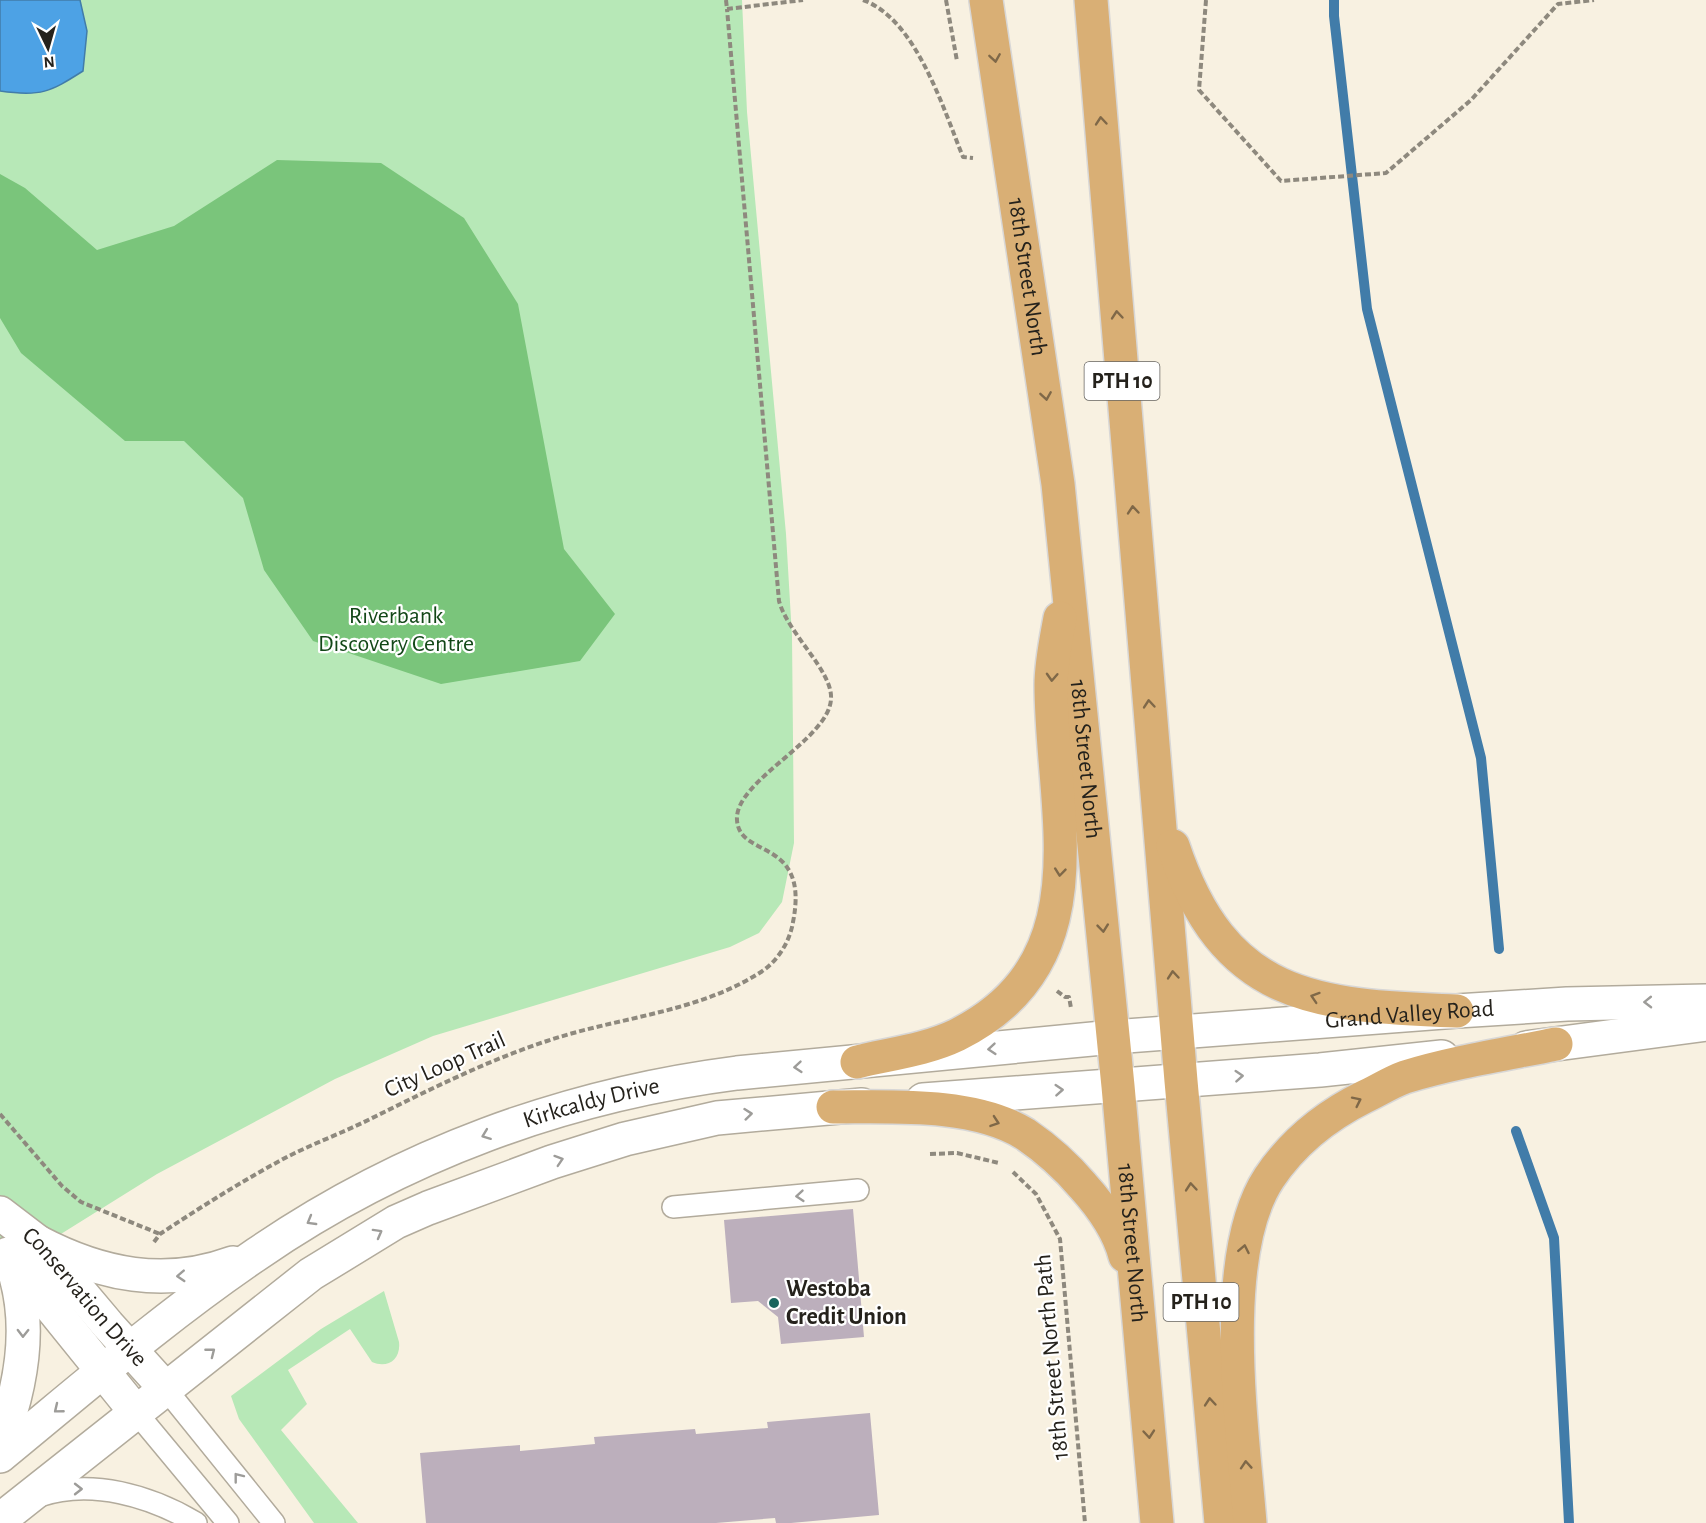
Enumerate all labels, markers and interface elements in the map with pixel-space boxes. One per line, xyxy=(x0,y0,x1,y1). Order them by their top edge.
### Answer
north arrow xyxy=(18,18,78,78)
one-way arrow xyxy=(988,52,1001,62)
text: N xyxy=(43,53,55,70)
one-way arrow xyxy=(1095,116,1108,125)
street label: 18th Street North xyxy=(1004,196,1051,358)
one-way arrow xyxy=(1111,311,1124,320)
road number: PTH 10 xyxy=(1084,362,1160,400)
one-way arrow xyxy=(1040,391,1052,401)
one-way arrow xyxy=(1126,505,1139,514)
park label: Riverbank Discovery Centre xyxy=(318,604,474,656)
one-way arrow xyxy=(1045,673,1058,682)
street label: 18th Street North xyxy=(1066,679,1105,840)
one-way arrow xyxy=(1143,699,1156,708)
one-way arrow xyxy=(1054,867,1067,876)
one-way arrow xyxy=(1096,923,1109,932)
one-way arrow xyxy=(1167,970,1180,979)
one-way arrow xyxy=(1310,992,1321,1004)
one-way arrow xyxy=(1643,996,1652,1008)
street label: Grand Valley Road xyxy=(1324,997,1495,1033)
street label: City Loop Trail xyxy=(381,1028,509,1102)
one-way arrow xyxy=(988,1042,997,1055)
one-way arrow xyxy=(794,1060,803,1073)
one-way arrow xyxy=(1235,1070,1244,1083)
street label: Kirkcaldy Drive xyxy=(520,1074,662,1133)
one-way arrow xyxy=(1054,1084,1063,1097)
one-way arrow xyxy=(1351,1096,1362,1108)
one-way arrow xyxy=(743,1108,752,1121)
one-way arrow xyxy=(989,1115,1000,1128)
one-way arrow xyxy=(481,1127,492,1140)
one-way arrow xyxy=(553,1155,564,1167)
street label: 18th Street North xyxy=(1113,1162,1151,1324)
one-way arrow xyxy=(1185,1182,1198,1191)
one-way arrow xyxy=(795,1189,804,1202)
one-way arrow xyxy=(307,1213,317,1225)
street label: Conservation Drive xyxy=(18,1223,152,1371)
one-way arrow xyxy=(372,1228,382,1240)
one-way arrow xyxy=(1237,1245,1250,1255)
street label: 18th Street North Path xyxy=(1031,1253,1073,1461)
one-way arrow xyxy=(176,1269,185,1282)
place label: Westoba Credit Union xyxy=(786,1277,907,1329)
road number: PTH 10 xyxy=(1164,1283,1238,1321)
marker: Westoba Credit Union xyxy=(767,1296,781,1310)
one-way arrow xyxy=(17,1329,30,1338)
one-way arrow xyxy=(205,1348,216,1359)
one-way arrow xyxy=(1204,1397,1217,1407)
one-way arrow xyxy=(54,1401,65,1412)
one-way arrow xyxy=(1142,1429,1155,1438)
one-way arrow xyxy=(1240,1460,1253,1469)
one-way arrow xyxy=(234,1473,245,1484)
one-way arrow xyxy=(74,1483,83,1496)

